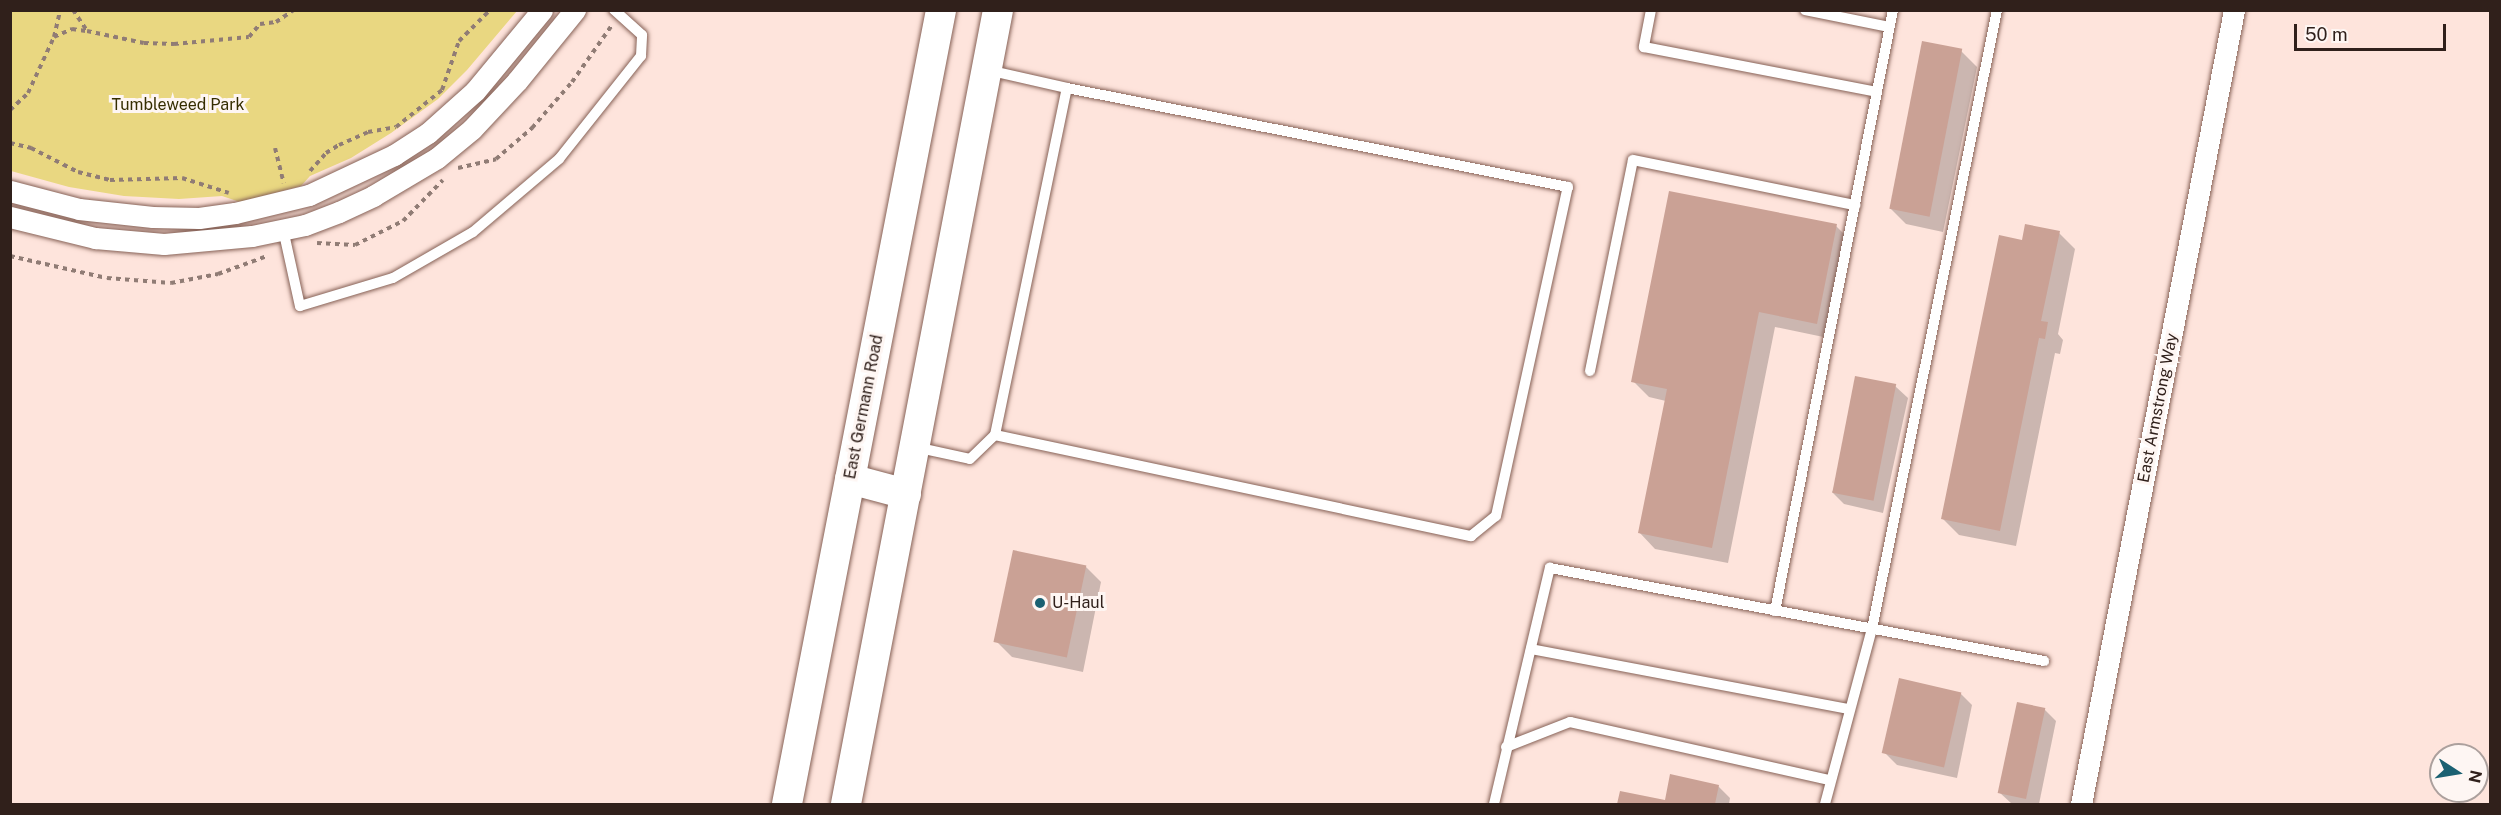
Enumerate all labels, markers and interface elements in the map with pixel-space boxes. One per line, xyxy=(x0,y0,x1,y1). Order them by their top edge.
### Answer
scale bar xyxy=(2297,12,2448,50)
text: 50 m xyxy=(2305,24,2348,45)
park label: Tumbleweed Park xyxy=(112,95,244,115)
street label: East Armstrong Way xyxy=(2134,332,2182,484)
street label: East Germann Road xyxy=(841,333,887,481)
place label: U-Haul xyxy=(1052,593,1105,613)
marker: U-Haul xyxy=(1033,596,1047,610)
north arrow xyxy=(2429,743,2489,803)
text: N xyxy=(2465,768,2486,785)

